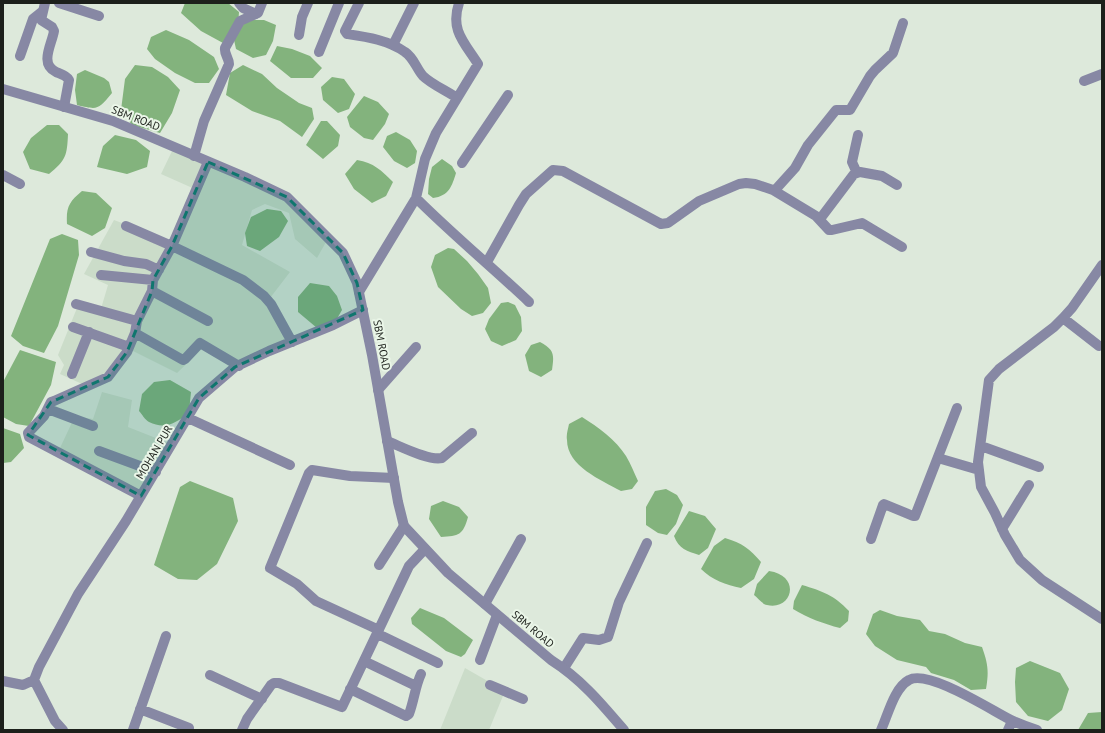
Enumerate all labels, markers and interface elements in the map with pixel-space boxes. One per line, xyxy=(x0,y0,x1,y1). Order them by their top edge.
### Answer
street label: SBM ROAD xyxy=(110,102,162,134)
street label: SBM ROAD xyxy=(370,319,394,371)
street label: MOHAN PUR xyxy=(132,422,176,481)
street label: SBM ROAD xyxy=(509,607,557,651)

